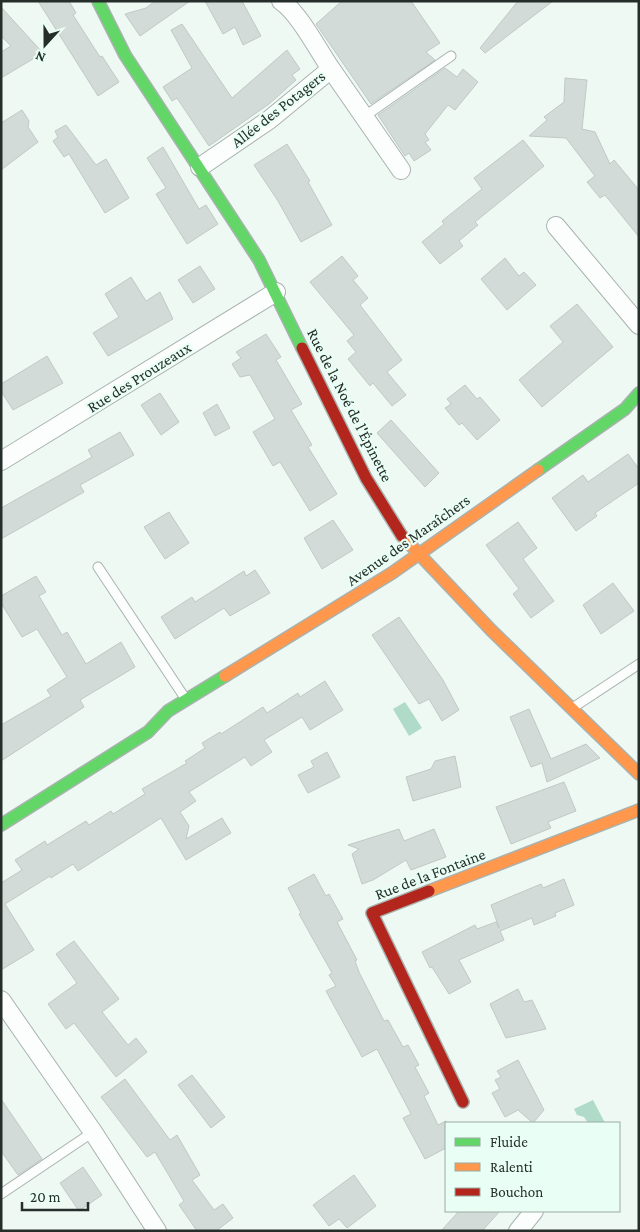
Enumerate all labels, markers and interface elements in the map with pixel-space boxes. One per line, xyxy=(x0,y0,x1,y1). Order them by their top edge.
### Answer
north arrow xyxy=(20,20,70,70)
text: N xyxy=(33,48,48,66)
street label: Allée des Potagers xyxy=(228,67,329,152)
street label: Rue de la Noé de l'Épinette xyxy=(303,326,396,485)
street label: Rue des Prouzeaux xyxy=(84,338,194,416)
street label: Avenue des Maraîchers xyxy=(343,491,473,589)
street label: Rue de la Fontaine xyxy=(372,845,488,903)
legend xyxy=(445,1122,620,1212)
text: Fluide xyxy=(490,1134,528,1150)
text: Ralenti xyxy=(490,1159,533,1175)
scale bar xyxy=(22,1180,89,1212)
text: Bouchon xyxy=(490,1184,543,1200)
text: 20 m xyxy=(30,1189,61,1205)

